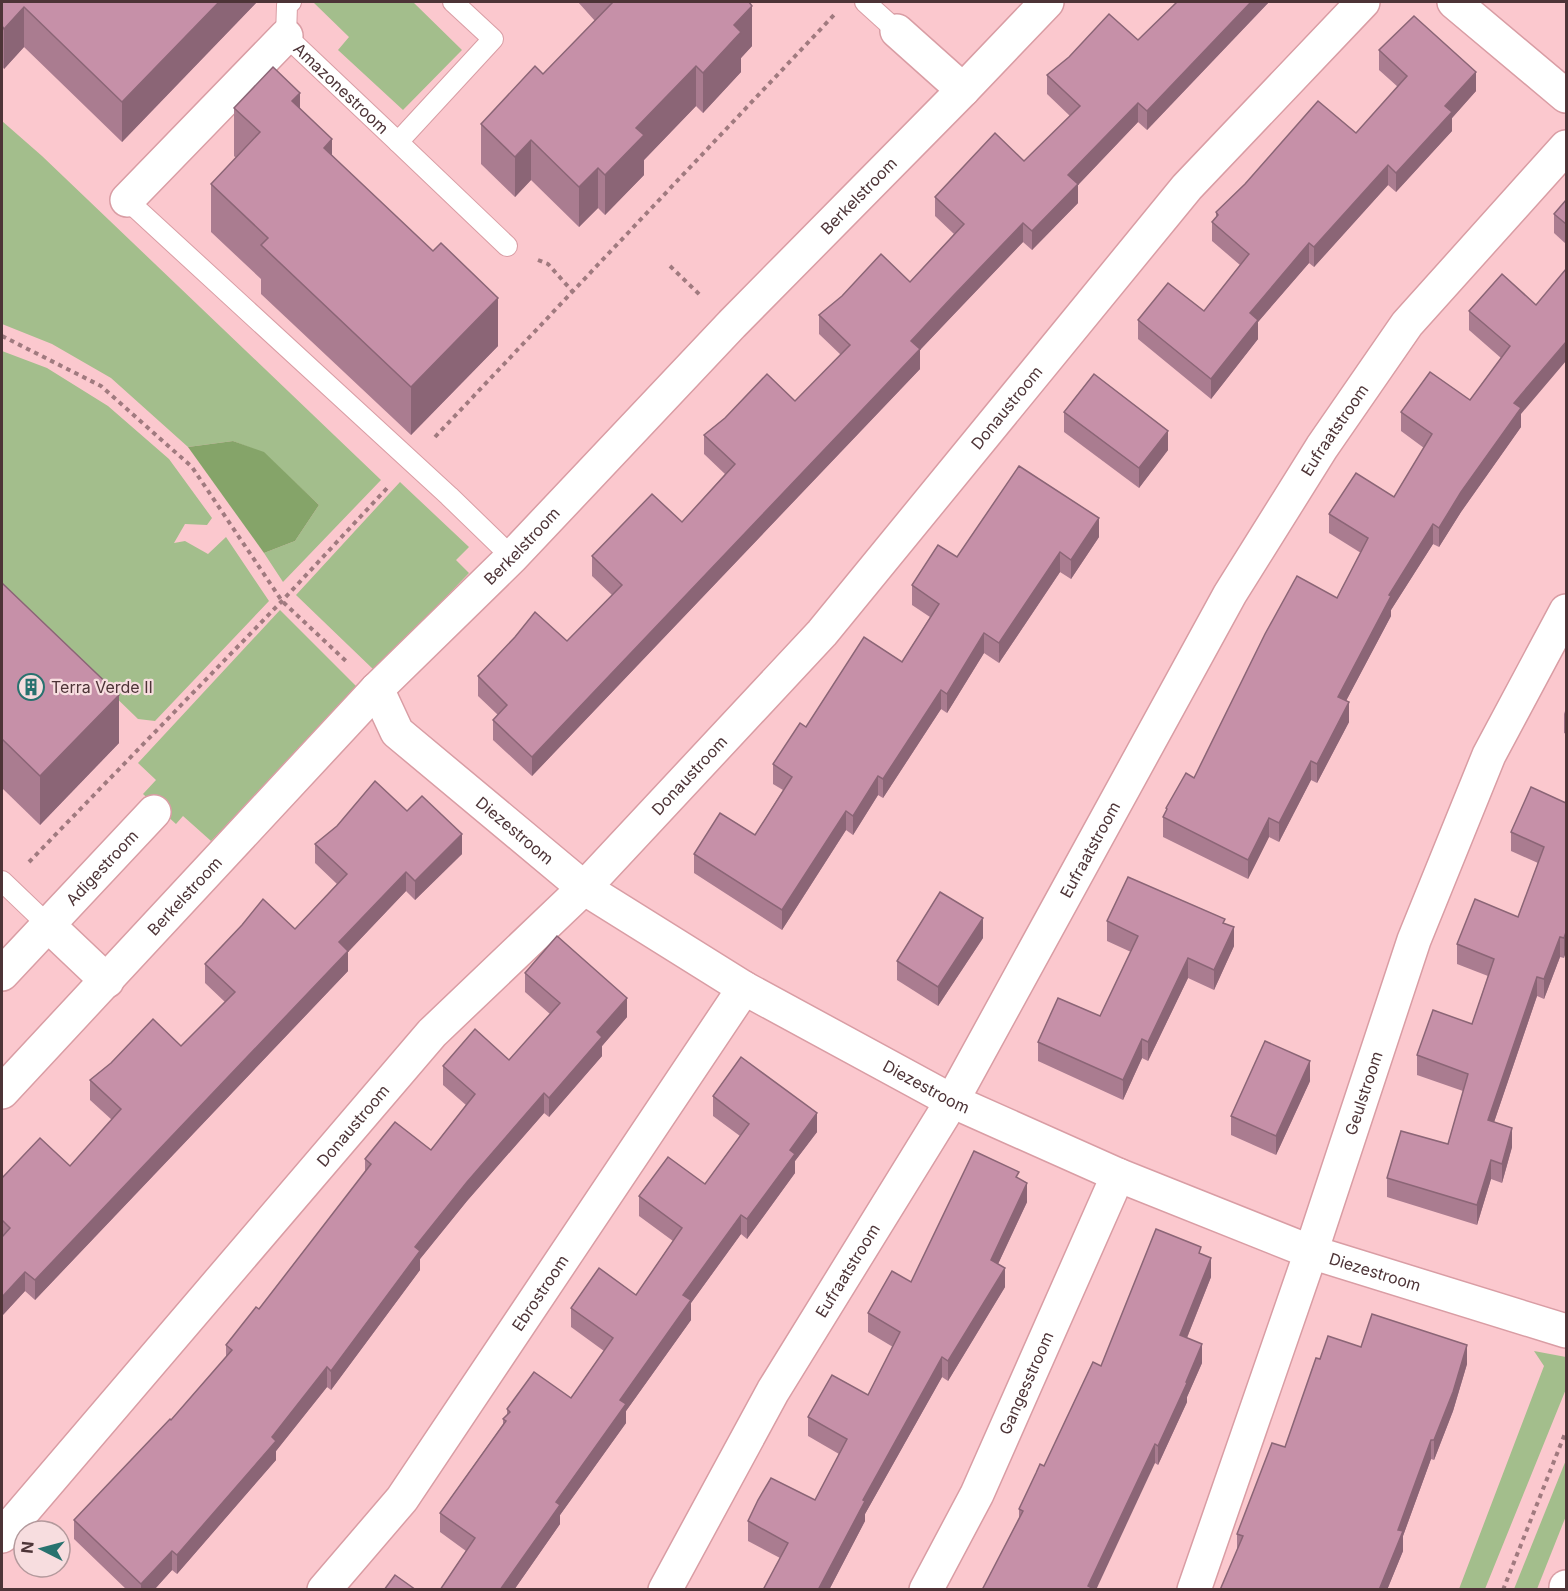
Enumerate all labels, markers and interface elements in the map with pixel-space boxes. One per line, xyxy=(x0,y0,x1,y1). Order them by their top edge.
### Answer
street label: Amazonestroom xyxy=(289,38,393,138)
street label: Berkelstroom xyxy=(816,153,901,238)
street label: Donaustroom xyxy=(967,362,1046,453)
street label: Eufraatstroom xyxy=(1296,380,1373,480)
street label: Berkelstroom xyxy=(480,503,564,589)
building icon: Terra Verde II xyxy=(16,672,46,702)
place label: Terra Verde II xyxy=(51,677,153,697)
street label: Donaustroom xyxy=(647,731,731,819)
street label: Diezestroom xyxy=(472,792,558,869)
street label: Eufraatstroom xyxy=(1055,798,1124,901)
street label: Adigestroom xyxy=(62,825,142,910)
street label: Berkelstroom xyxy=(143,852,226,939)
street label: Geulstroom xyxy=(1340,1049,1387,1138)
street label: Diezestroom xyxy=(880,1056,973,1118)
street label: Donaustroom xyxy=(312,1080,394,1171)
street label: Eufraatstroom xyxy=(811,1220,884,1321)
street label: Diezestroom xyxy=(1327,1248,1423,1295)
street label: Ebrostroom xyxy=(507,1251,573,1335)
street label: Gangesstroom xyxy=(995,1328,1058,1438)
north arrow xyxy=(12,1519,72,1579)
text: N xyxy=(16,1540,38,1555)

